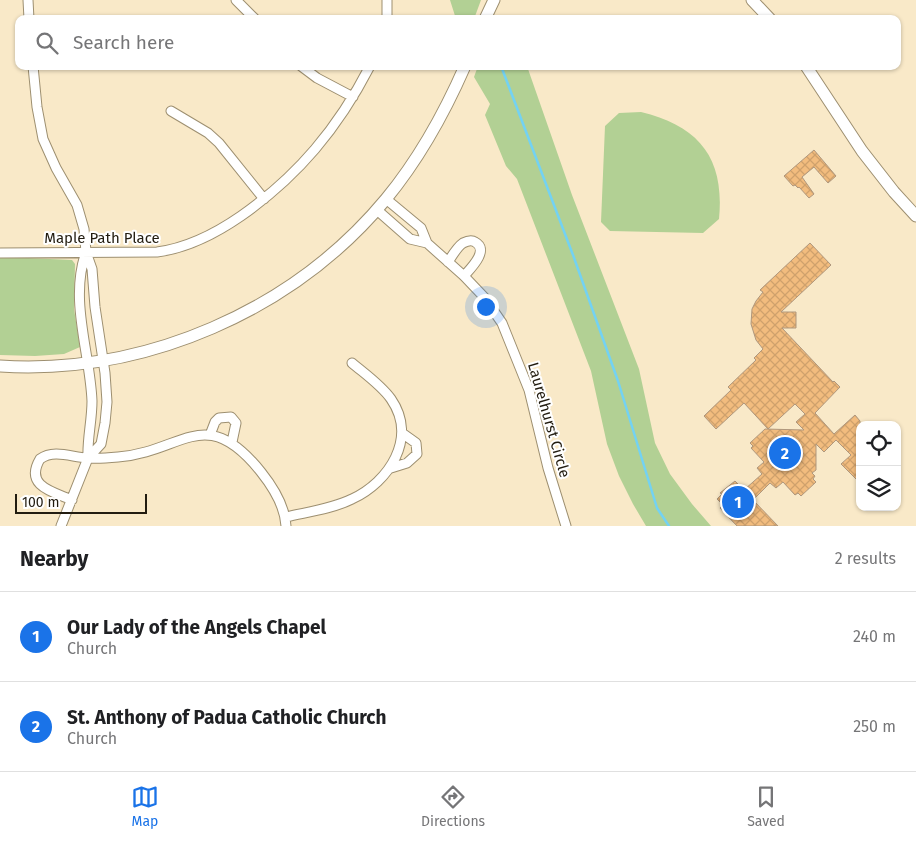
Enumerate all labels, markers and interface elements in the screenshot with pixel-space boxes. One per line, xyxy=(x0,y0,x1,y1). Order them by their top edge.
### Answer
search box xyxy=(15,15,901,70)
icon: search xyxy=(33,29,61,57)
text: Search here xyxy=(73,31,174,54)
street label: Maple Path Place xyxy=(44,229,160,247)
your location xyxy=(473,294,499,320)
street label: Laurelhurst Circle xyxy=(524,360,574,480)
map controls xyxy=(856,421,901,511)
button: locate xyxy=(856,421,901,466)
pin: 2 xyxy=(769,434,801,472)
button: layers xyxy=(856,466,901,511)
pin: 1 xyxy=(722,483,754,521)
scale bar xyxy=(15,491,148,514)
text: 100 m xyxy=(22,494,59,511)
text: Nearby xyxy=(20,546,88,572)
text: 2 results xyxy=(835,549,896,568)
text: Our Lady of the Angels Chapel xyxy=(67,616,326,639)
text: 1 xyxy=(32,627,40,646)
text: 240 m xyxy=(853,627,896,646)
text: Church xyxy=(67,639,117,658)
text: St. Anthony of Padua Catholic Church xyxy=(67,706,386,729)
text: 2 xyxy=(32,717,40,736)
text: 250 m xyxy=(853,717,896,736)
text: Church xyxy=(67,729,117,748)
tab: Map xyxy=(131,783,159,830)
tab: Directions xyxy=(421,783,485,830)
tab: Saved xyxy=(747,783,785,830)

